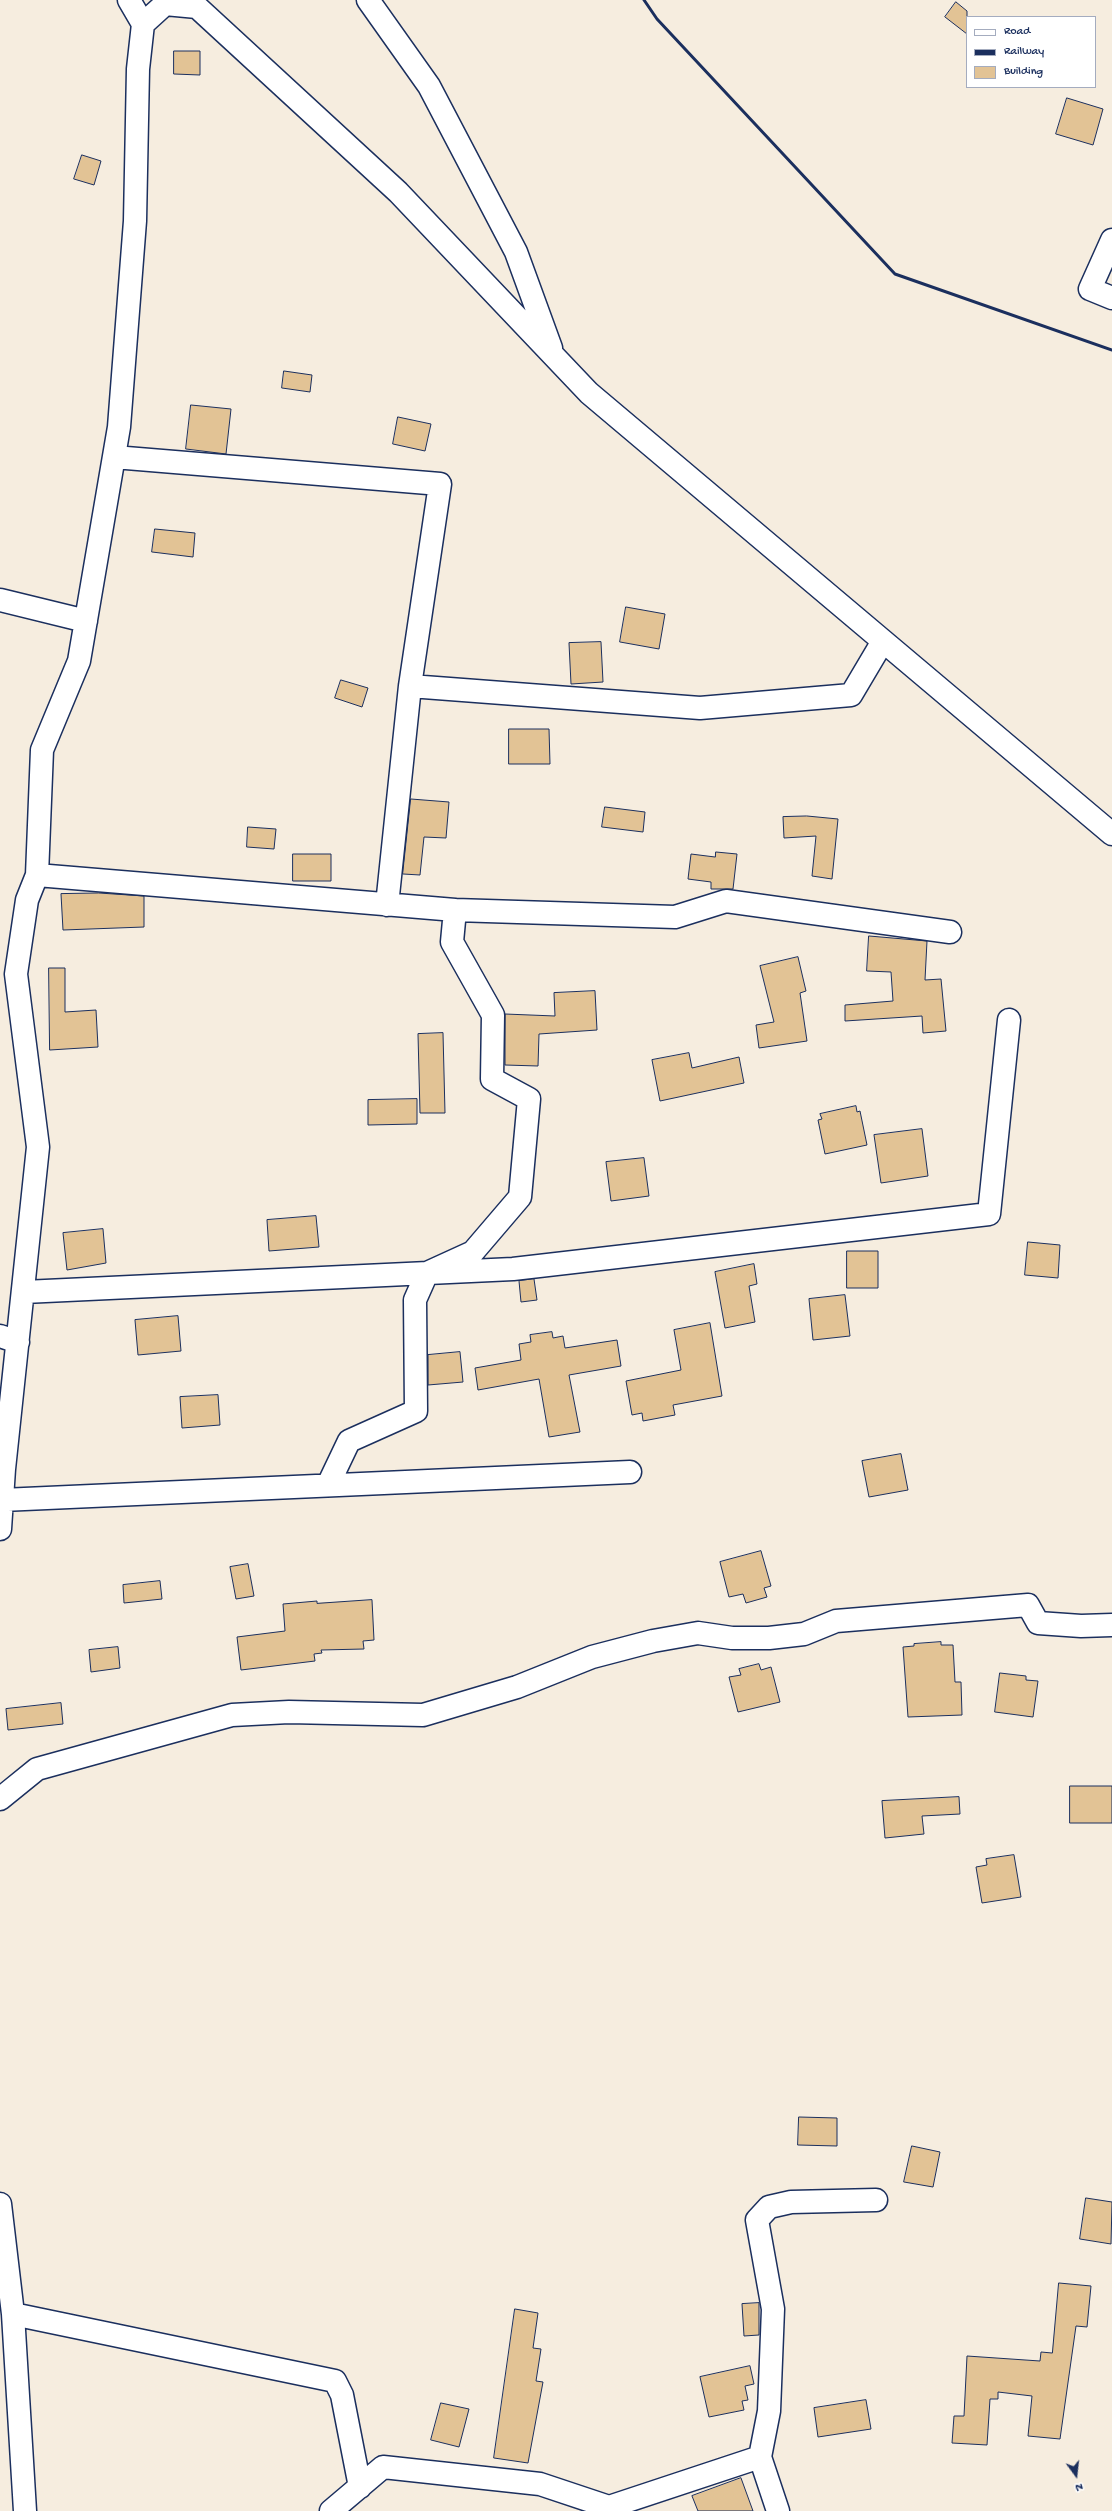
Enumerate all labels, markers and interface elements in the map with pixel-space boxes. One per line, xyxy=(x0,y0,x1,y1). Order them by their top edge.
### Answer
legend xyxy=(966,16,1096,88)
text: Road xyxy=(1004,25,1030,39)
text: Railway xyxy=(1004,45,1044,59)
text: Building xyxy=(1004,65,1043,79)
north arrow xyxy=(1056,2455,1096,2495)
text: N xyxy=(1074,2480,1084,2493)

